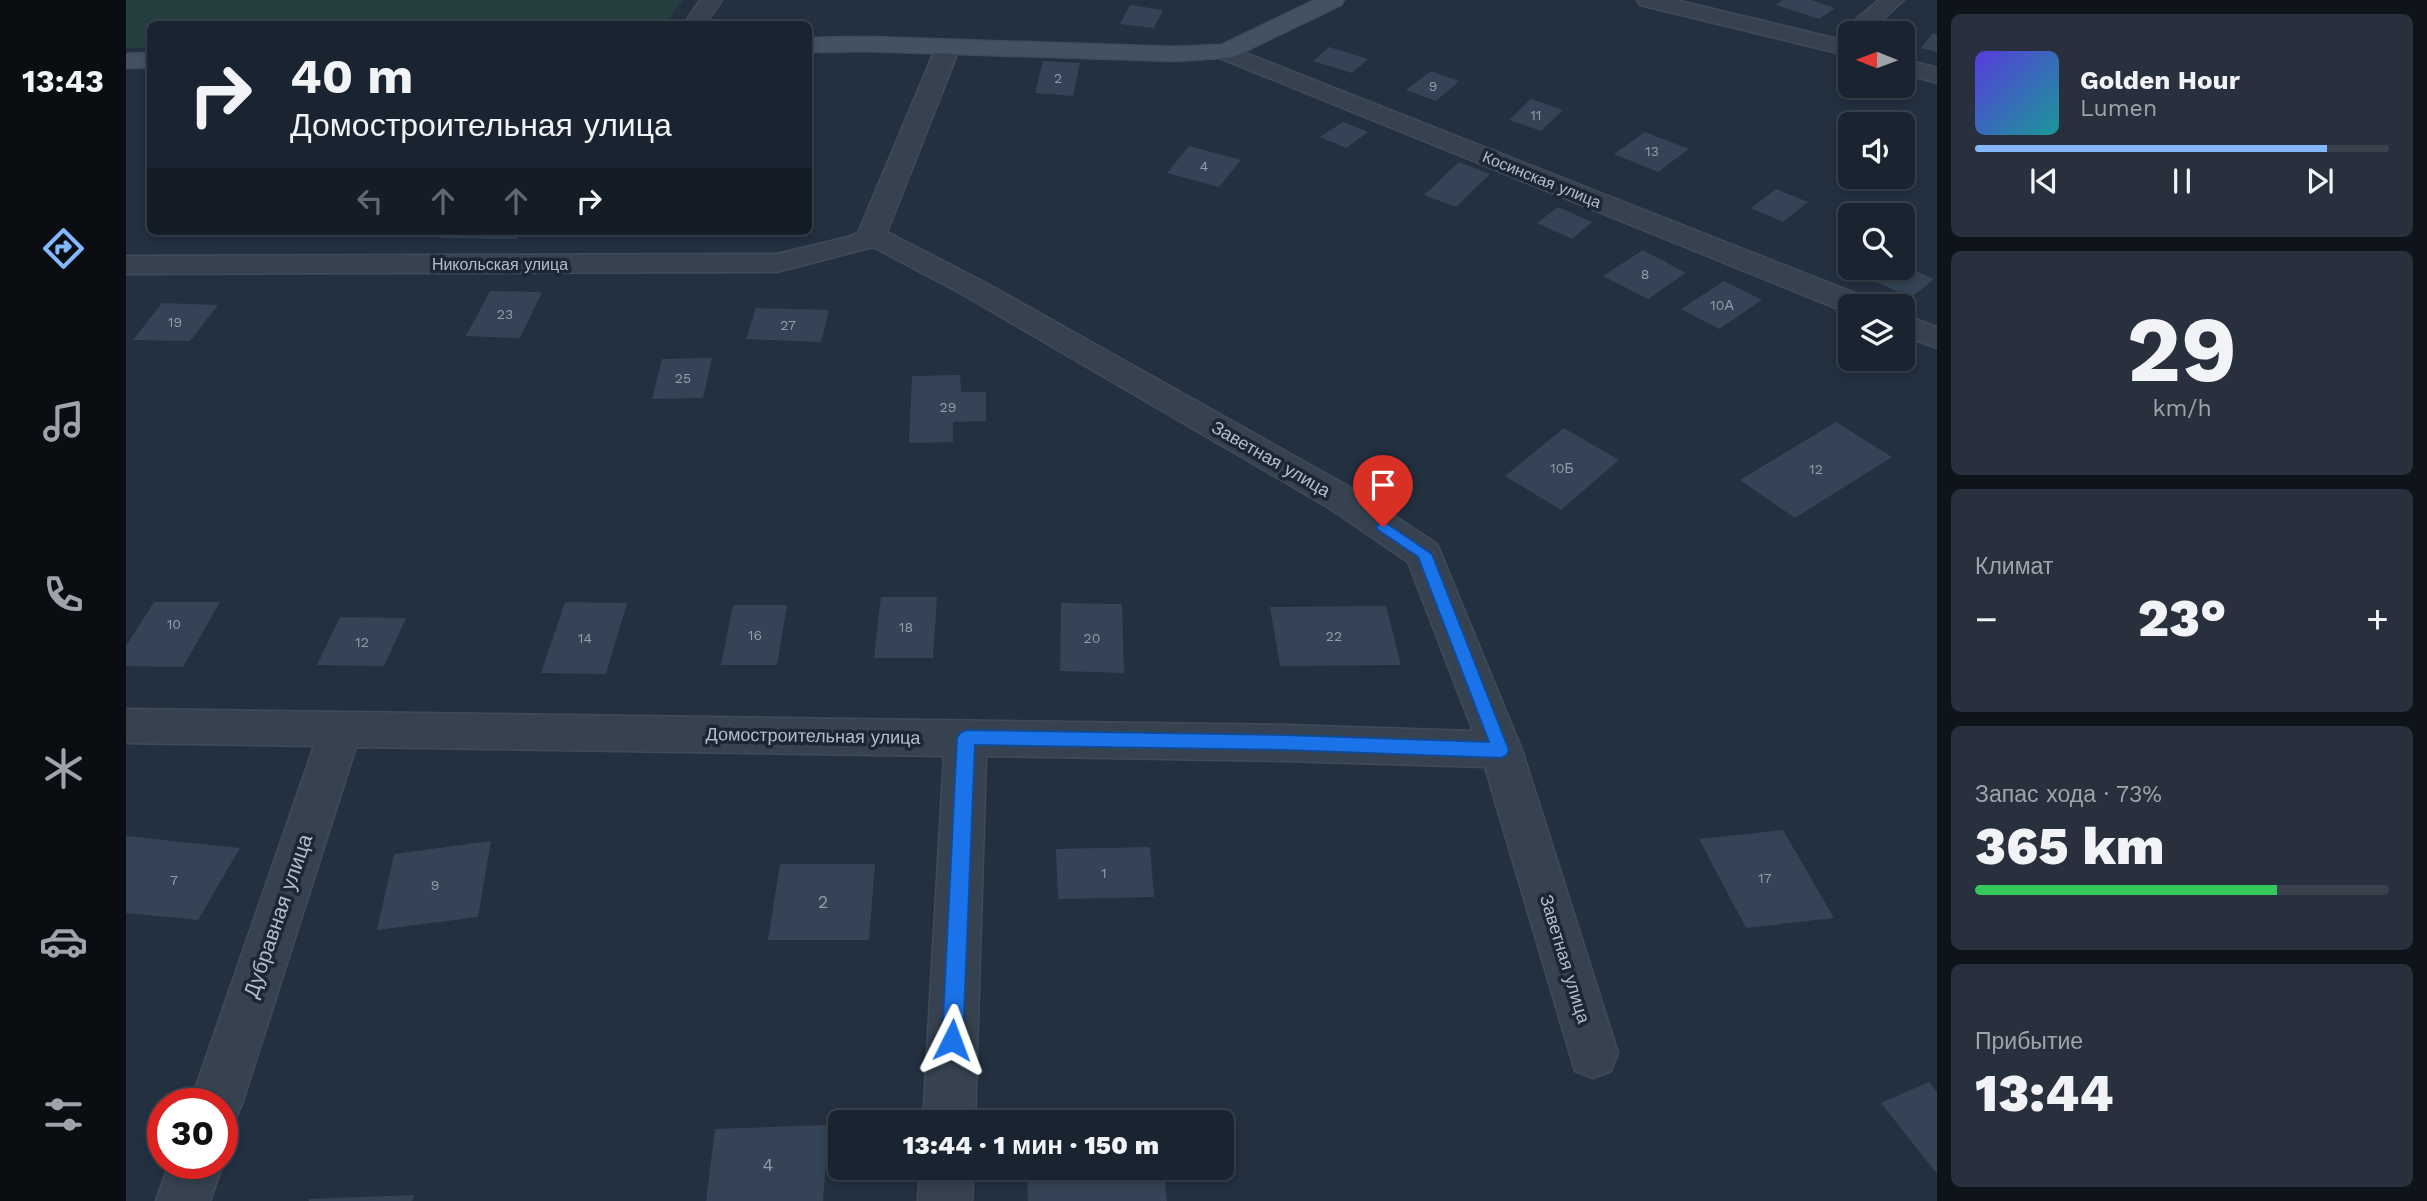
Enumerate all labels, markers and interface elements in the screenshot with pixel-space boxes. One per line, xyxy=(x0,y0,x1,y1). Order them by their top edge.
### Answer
north arrow xyxy=(1838,21,1914,98)
map controls xyxy=(1838,21,1915,371)
text: 40 m xyxy=(290,47,413,105)
icon: right xyxy=(175,49,266,140)
text: 13:43 xyxy=(22,62,104,100)
text: Golden Hour xyxy=(2080,65,2240,95)
house number: 2 xyxy=(1054,70,1062,86)
house number: 9 xyxy=(1429,78,1437,94)
text: Lumen xyxy=(2080,95,2157,122)
text: Домостроительная улица xyxy=(290,106,672,144)
house number: 11 xyxy=(1531,107,1541,123)
button: sound xyxy=(1838,112,1915,189)
house number: 13 xyxy=(1645,143,1659,159)
street label: Косинская улица xyxy=(1480,147,1604,212)
house number: 4 xyxy=(1200,158,1208,174)
icon: previous xyxy=(2025,162,2063,200)
icon: pause xyxy=(2163,162,2201,200)
icon: next xyxy=(2301,162,2339,200)
icon: left xyxy=(351,182,389,220)
icon: ahead xyxy=(424,182,462,220)
icon: ahead xyxy=(497,182,535,220)
icon: right xyxy=(570,182,608,220)
button: search xyxy=(1838,203,1915,280)
icon: directions xyxy=(39,224,88,273)
street label: Никольская улица xyxy=(432,255,568,274)
house number: 8 xyxy=(1641,266,1649,282)
button: layers xyxy=(1838,294,1915,371)
text: 29 xyxy=(2127,296,2237,403)
house number: 10А xyxy=(1710,297,1734,313)
house number: 23 xyxy=(497,306,513,322)
house number: 19 xyxy=(168,314,182,330)
house number: 27 xyxy=(780,317,796,333)
house number: 25 xyxy=(675,370,691,386)
text: km/h xyxy=(2152,395,2212,422)
icon: music xyxy=(39,397,88,446)
house number: 29 xyxy=(940,399,956,415)
street label: Заветная улица xyxy=(1208,416,1335,501)
pin xyxy=(1353,455,1413,527)
house number: 10Б xyxy=(1550,460,1574,476)
house number: 12 xyxy=(1809,461,1823,477)
icon: arrive xyxy=(1364,466,1402,504)
text: Климат xyxy=(1975,553,2053,580)
icon: phone xyxy=(39,570,88,619)
text: 23° xyxy=(2138,588,2226,649)
text: − xyxy=(1975,597,1998,641)
text: + xyxy=(2366,597,2389,641)
house number: 10 xyxy=(167,616,181,632)
house number: 18 xyxy=(899,619,913,635)
house number: 16 xyxy=(748,627,762,643)
house number: 22 xyxy=(1326,628,1342,644)
house number: 14 xyxy=(578,630,592,646)
house number: 20 xyxy=(1084,630,1100,646)
house number: 12 xyxy=(355,634,369,650)
street label: Домостроительная улица xyxy=(705,723,922,748)
icon: climate xyxy=(39,744,88,793)
text: Запас хода · 73% xyxy=(1975,781,2162,808)
text: 365 km xyxy=(1975,816,2165,877)
street label: Дубравная улица xyxy=(238,830,317,1001)
house number: 1 xyxy=(1101,865,1107,881)
house number: 17 xyxy=(1758,870,1772,886)
house number: 7 xyxy=(170,872,178,888)
house number: 9 xyxy=(431,877,439,893)
house number: 2 xyxy=(818,891,828,912)
street label: Заветная улица xyxy=(1536,892,1595,1027)
icon: car xyxy=(39,917,88,966)
position arrow xyxy=(915,1003,989,1077)
text: Прибытие xyxy=(1975,1028,2083,1055)
text: 13:44 xyxy=(1975,1063,2114,1124)
speed limit sign: 30 xyxy=(147,1088,238,1179)
icon: filters xyxy=(39,1090,88,1139)
text: 13:44 · 1 мин · 150 m xyxy=(903,1130,1159,1160)
house number: 4 xyxy=(763,1154,774,1175)

